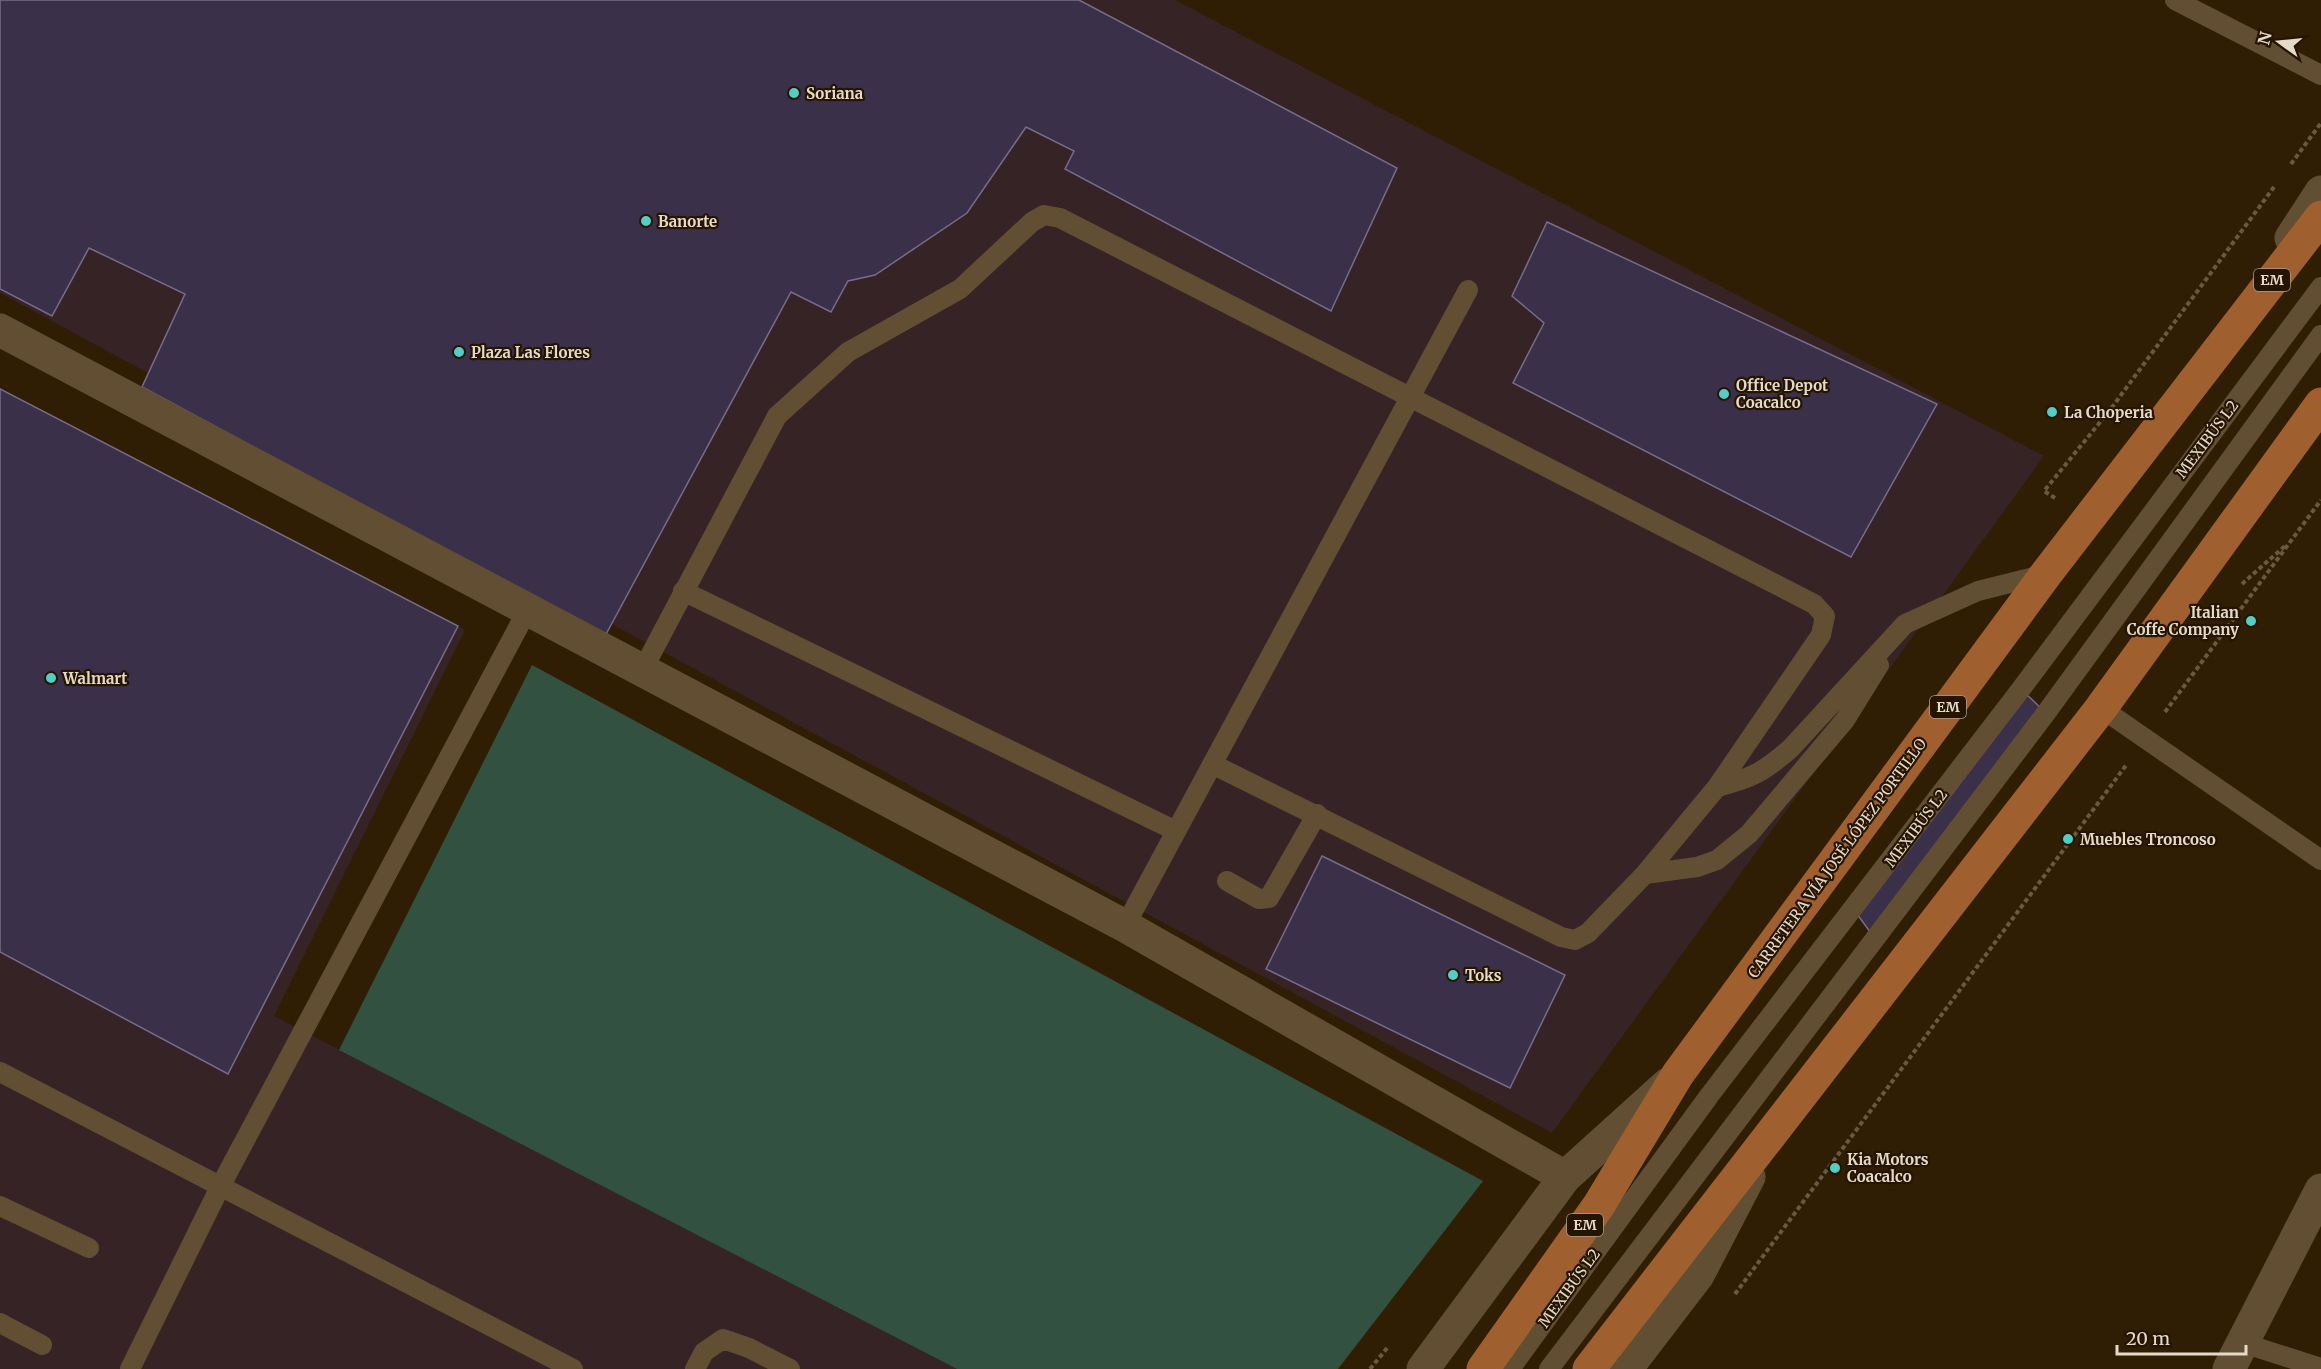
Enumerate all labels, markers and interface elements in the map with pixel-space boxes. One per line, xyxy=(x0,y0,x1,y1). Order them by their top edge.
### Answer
north arrow xyxy=(2249,12,2309,72)
text: N xyxy=(2253,29,2276,47)
place label: Soriana xyxy=(806,84,864,103)
marker: Soriana xyxy=(787,86,801,100)
place label: Banorte xyxy=(658,212,717,231)
marker: Banorte xyxy=(639,214,653,228)
road number: EM xyxy=(2254,269,2290,291)
place label: Plaza Las Flores xyxy=(471,343,590,362)
marker: Plaza Las Flores xyxy=(452,345,466,359)
place label: Office Depot Coacalco xyxy=(1736,376,1828,412)
marker: Office Depot Coacalco xyxy=(1717,387,1731,401)
street label: MEXIBÚS L2 xyxy=(2171,396,2242,482)
place label: La Choperia xyxy=(2064,403,2154,422)
marker: La Choperia xyxy=(2045,405,2059,419)
place label: Italian Coffe Company xyxy=(2127,603,2239,639)
marker: Italian Coffe Company xyxy=(2244,614,2258,628)
place label: Walmart xyxy=(62,669,127,688)
marker: Walmart xyxy=(44,671,58,685)
road number: EM xyxy=(1930,696,1966,718)
street label: CARRETERA VÍA JOSÉ LÓPEZ PORTILLO xyxy=(1743,734,1930,982)
street label: MEXIBÚS L2 xyxy=(1880,785,1951,871)
place label: Muebles Troncoso xyxy=(2080,830,2216,849)
marker: Muebles Troncoso xyxy=(2061,832,2075,846)
place label: Toks xyxy=(1465,966,1502,985)
marker: Toks xyxy=(1446,968,1460,982)
place label: Kia Motors Coacalco xyxy=(1847,1150,1929,1186)
marker: Kia Motors Coacalco xyxy=(1828,1161,1842,1175)
road number: EM xyxy=(1567,1214,1603,1236)
street label: MEXIBÚS L2 xyxy=(1533,1244,1604,1331)
scale bar xyxy=(2117,1318,2246,1356)
text: 20 m xyxy=(2126,1327,2170,1350)

